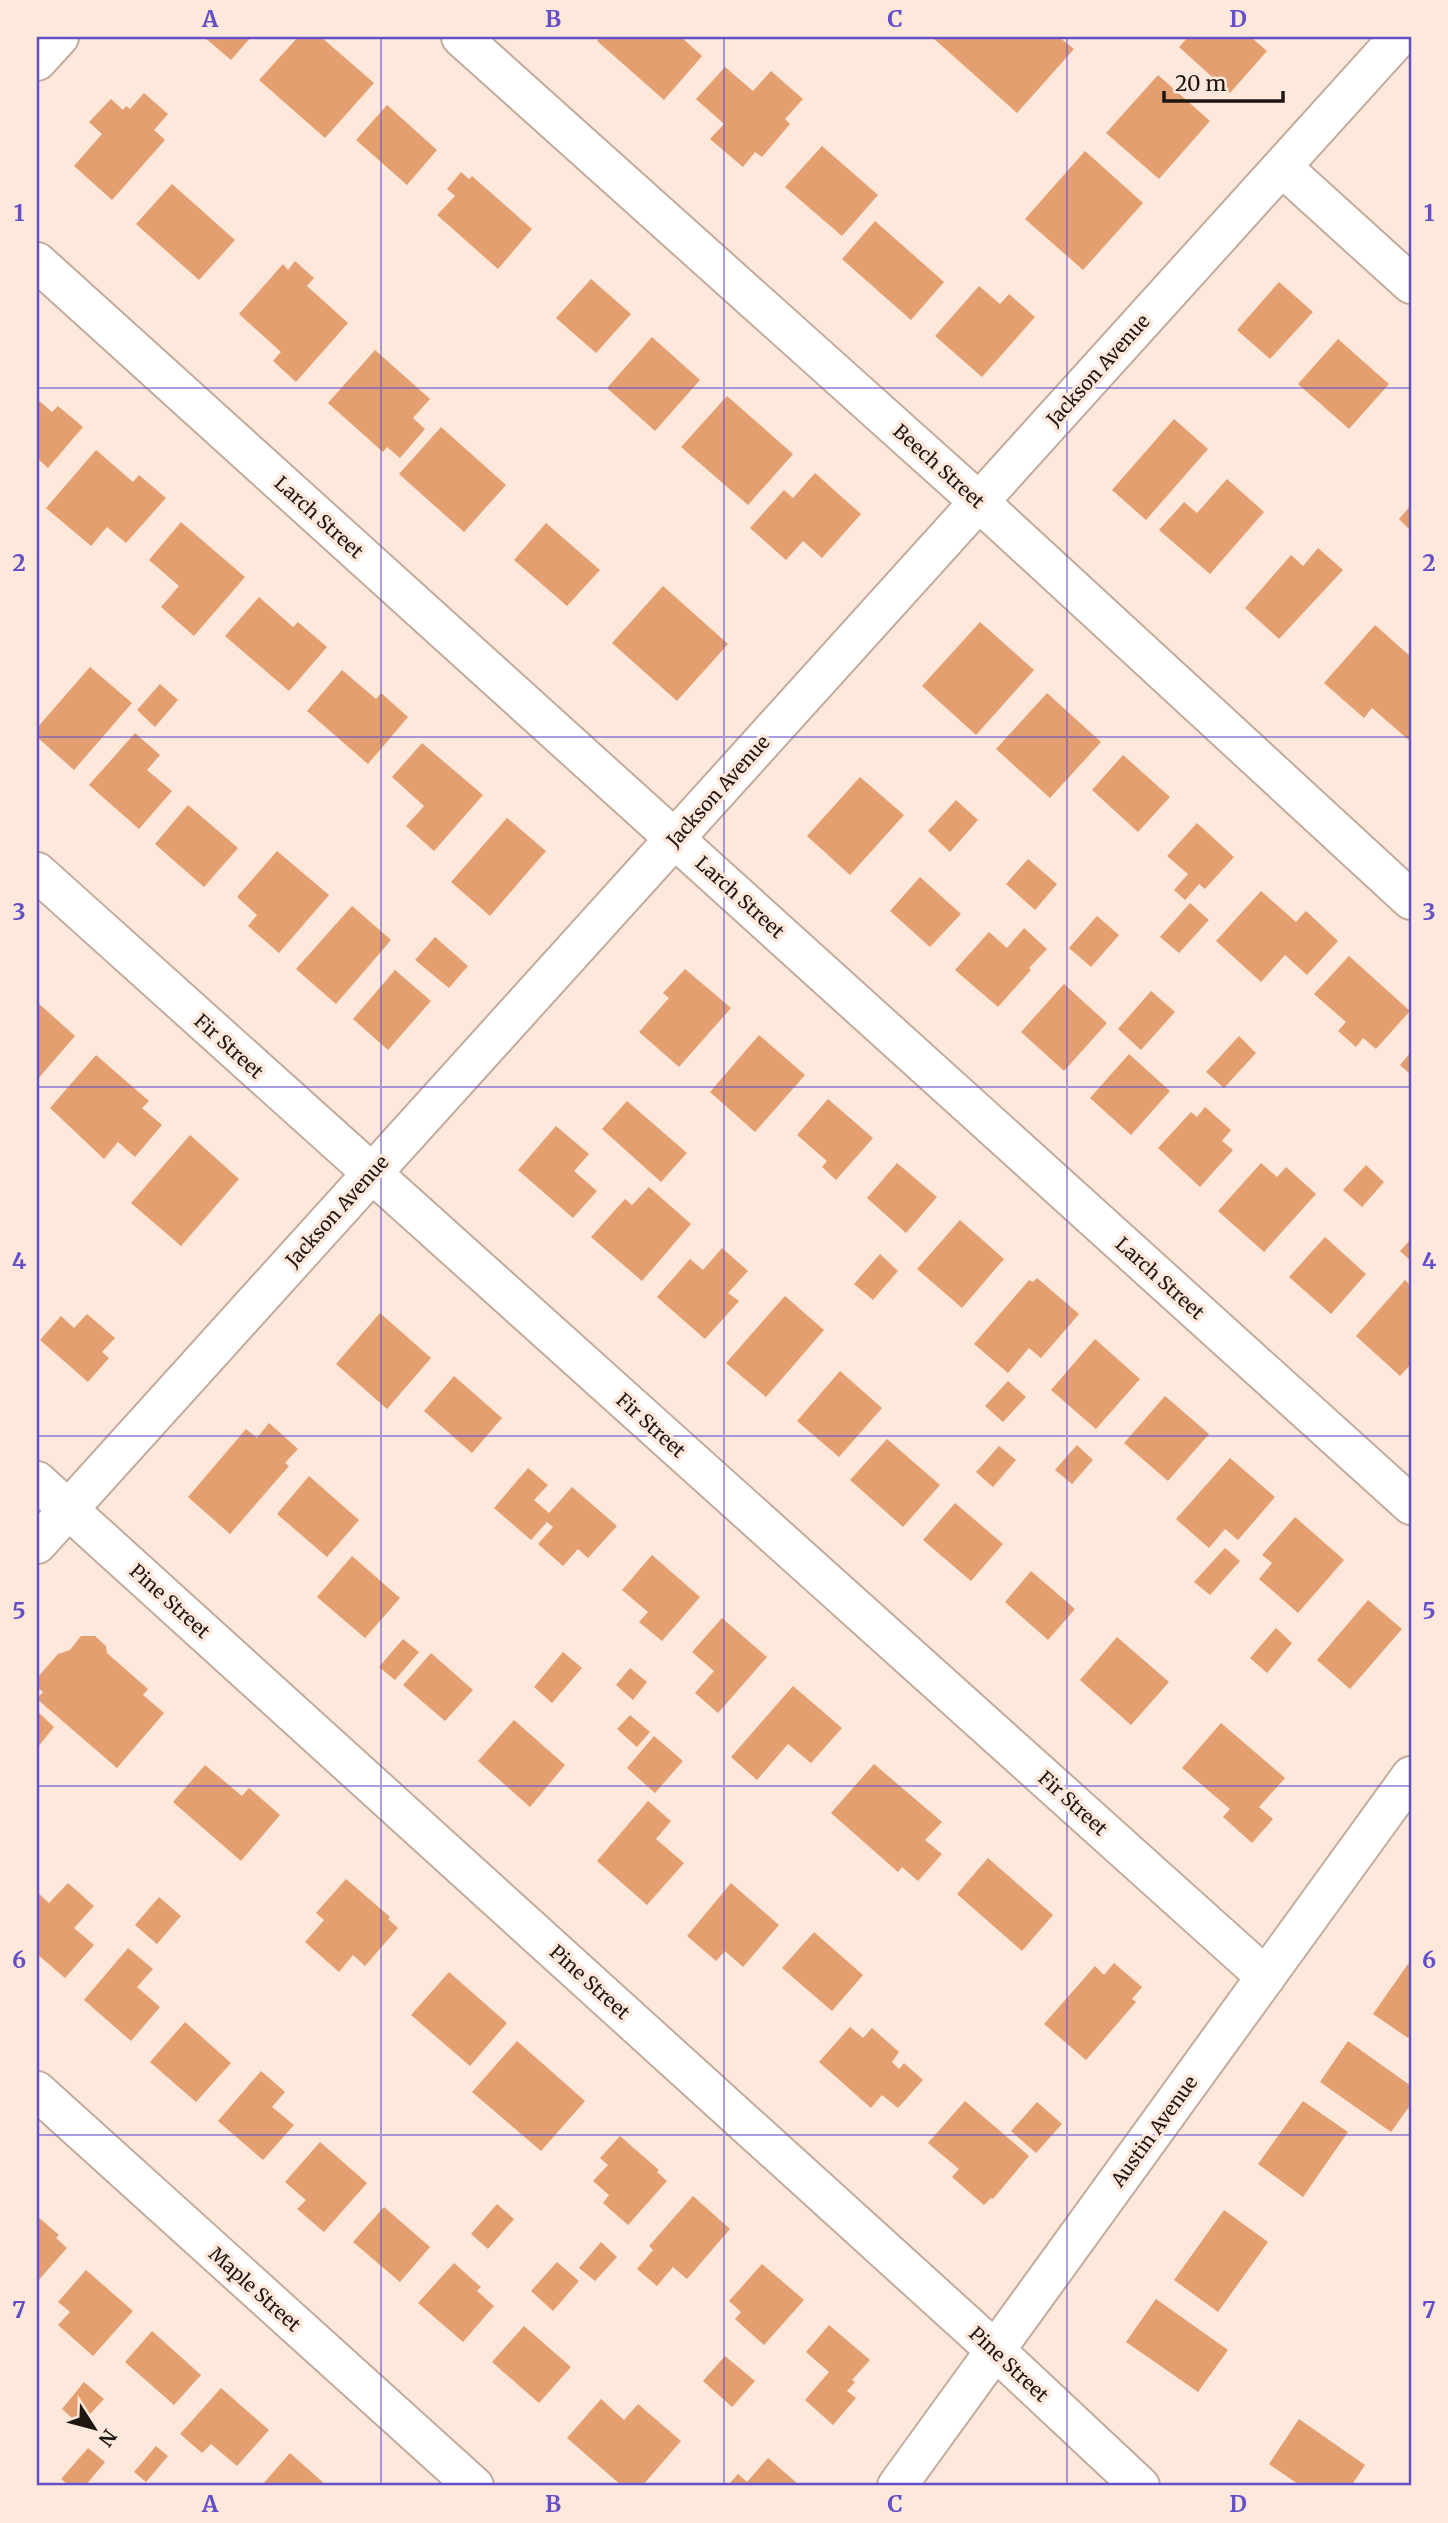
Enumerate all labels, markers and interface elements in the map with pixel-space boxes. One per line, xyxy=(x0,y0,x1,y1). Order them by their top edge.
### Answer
text: A xyxy=(201,4,219,33)
text: B xyxy=(545,4,561,33)
text: C xyxy=(887,4,903,33)
text: D xyxy=(1229,4,1247,33)
scale bar xyxy=(1164,60,1284,104)
text: 20 m xyxy=(1175,70,1227,97)
text: 1 xyxy=(14,198,25,227)
text: 1 xyxy=(1424,198,1435,227)
street label: Jackson Avenue xyxy=(1041,309,1155,432)
street label: Beech Street xyxy=(888,419,990,514)
street label: Larch Street xyxy=(270,471,369,564)
text: 2 xyxy=(12,548,26,577)
text: 2 xyxy=(1422,548,1436,577)
street label: Jackson Avenue xyxy=(661,730,775,853)
street label: Larch Street xyxy=(691,851,790,944)
text: 3 xyxy=(12,897,26,926)
text: 3 xyxy=(1422,897,1436,926)
street label: Fir Street xyxy=(189,1009,269,1084)
street label: Jackson Avenue xyxy=(280,1150,394,1273)
street label: Larch Street xyxy=(1111,1232,1210,1325)
text: 4 xyxy=(12,1246,27,1275)
text: 4 xyxy=(1422,1246,1437,1275)
street label: Fir Street xyxy=(611,1388,691,1463)
street label: Pine Street xyxy=(125,1559,216,1644)
text: 5 xyxy=(12,1596,26,1625)
text: 5 xyxy=(1422,1596,1436,1625)
street label: Fir Street xyxy=(1033,1766,1113,1841)
street label: Pine Street xyxy=(545,1940,636,2025)
text: 6 xyxy=(12,1945,26,1974)
text: 6 xyxy=(1422,1945,1436,1974)
street label: Austin Avenue xyxy=(1105,2071,1202,2192)
street label: Maple Street xyxy=(204,2242,306,2337)
text: 7 xyxy=(12,2295,26,2324)
text: 7 xyxy=(1422,2295,1436,2324)
street label: Pine Street xyxy=(964,2321,1054,2407)
north arrow xyxy=(60,2394,130,2464)
text: N xyxy=(94,2425,122,2451)
text: A xyxy=(201,2489,219,2518)
text: B xyxy=(545,2489,561,2518)
text: C xyxy=(887,2489,903,2518)
text: D xyxy=(1229,2489,1247,2518)

